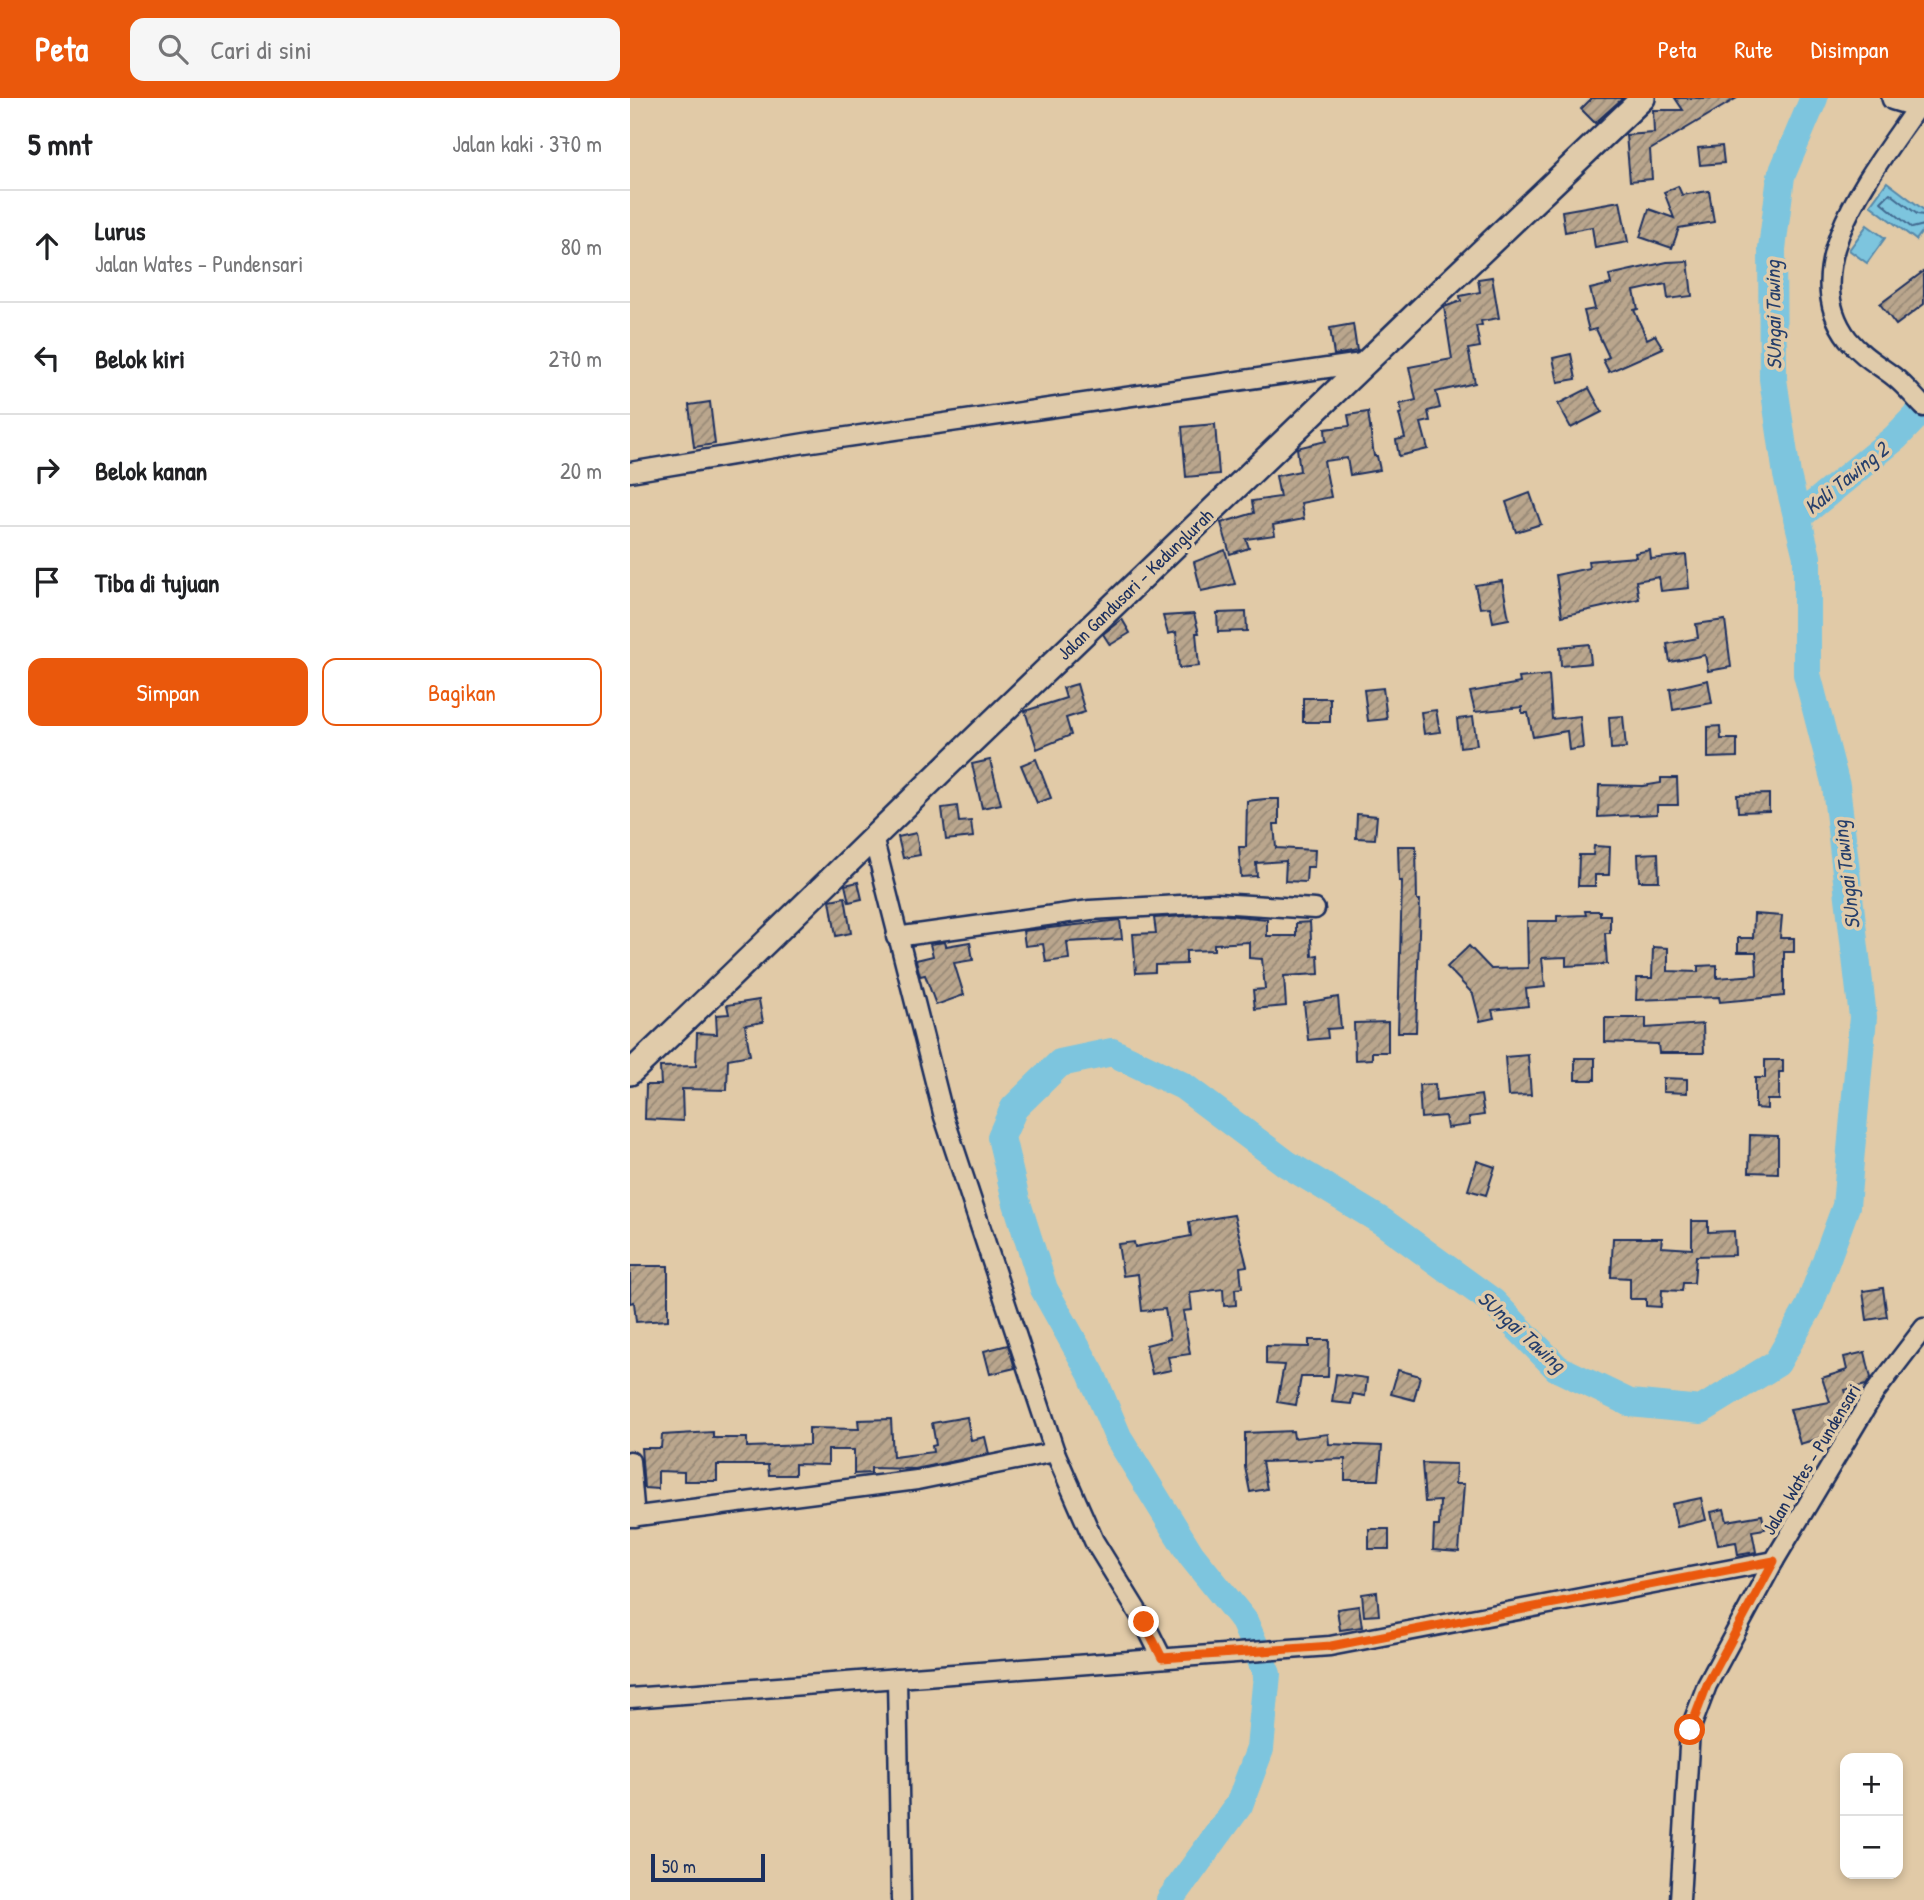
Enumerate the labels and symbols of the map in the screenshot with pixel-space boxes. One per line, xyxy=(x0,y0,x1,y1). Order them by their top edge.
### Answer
water label: SUngai Tawing xyxy=(1758,259,1788,370)
water label: Kali Tawing 2 xyxy=(1798,434,1896,521)
street label: Jalan Gandusari - Kedunglurah xyxy=(1051,502,1219,666)
water label: SUngai Tawing xyxy=(1825,817,1867,931)
water label: SUngai Tawing xyxy=(1472,1284,1573,1379)
street label: Jalan Wates - Pundensari xyxy=(1756,1379,1866,1539)
route end xyxy=(1128,1606,1159,1637)
route start xyxy=(1674,1714,1705,1745)
scale bar xyxy=(651,1851,765,1883)

